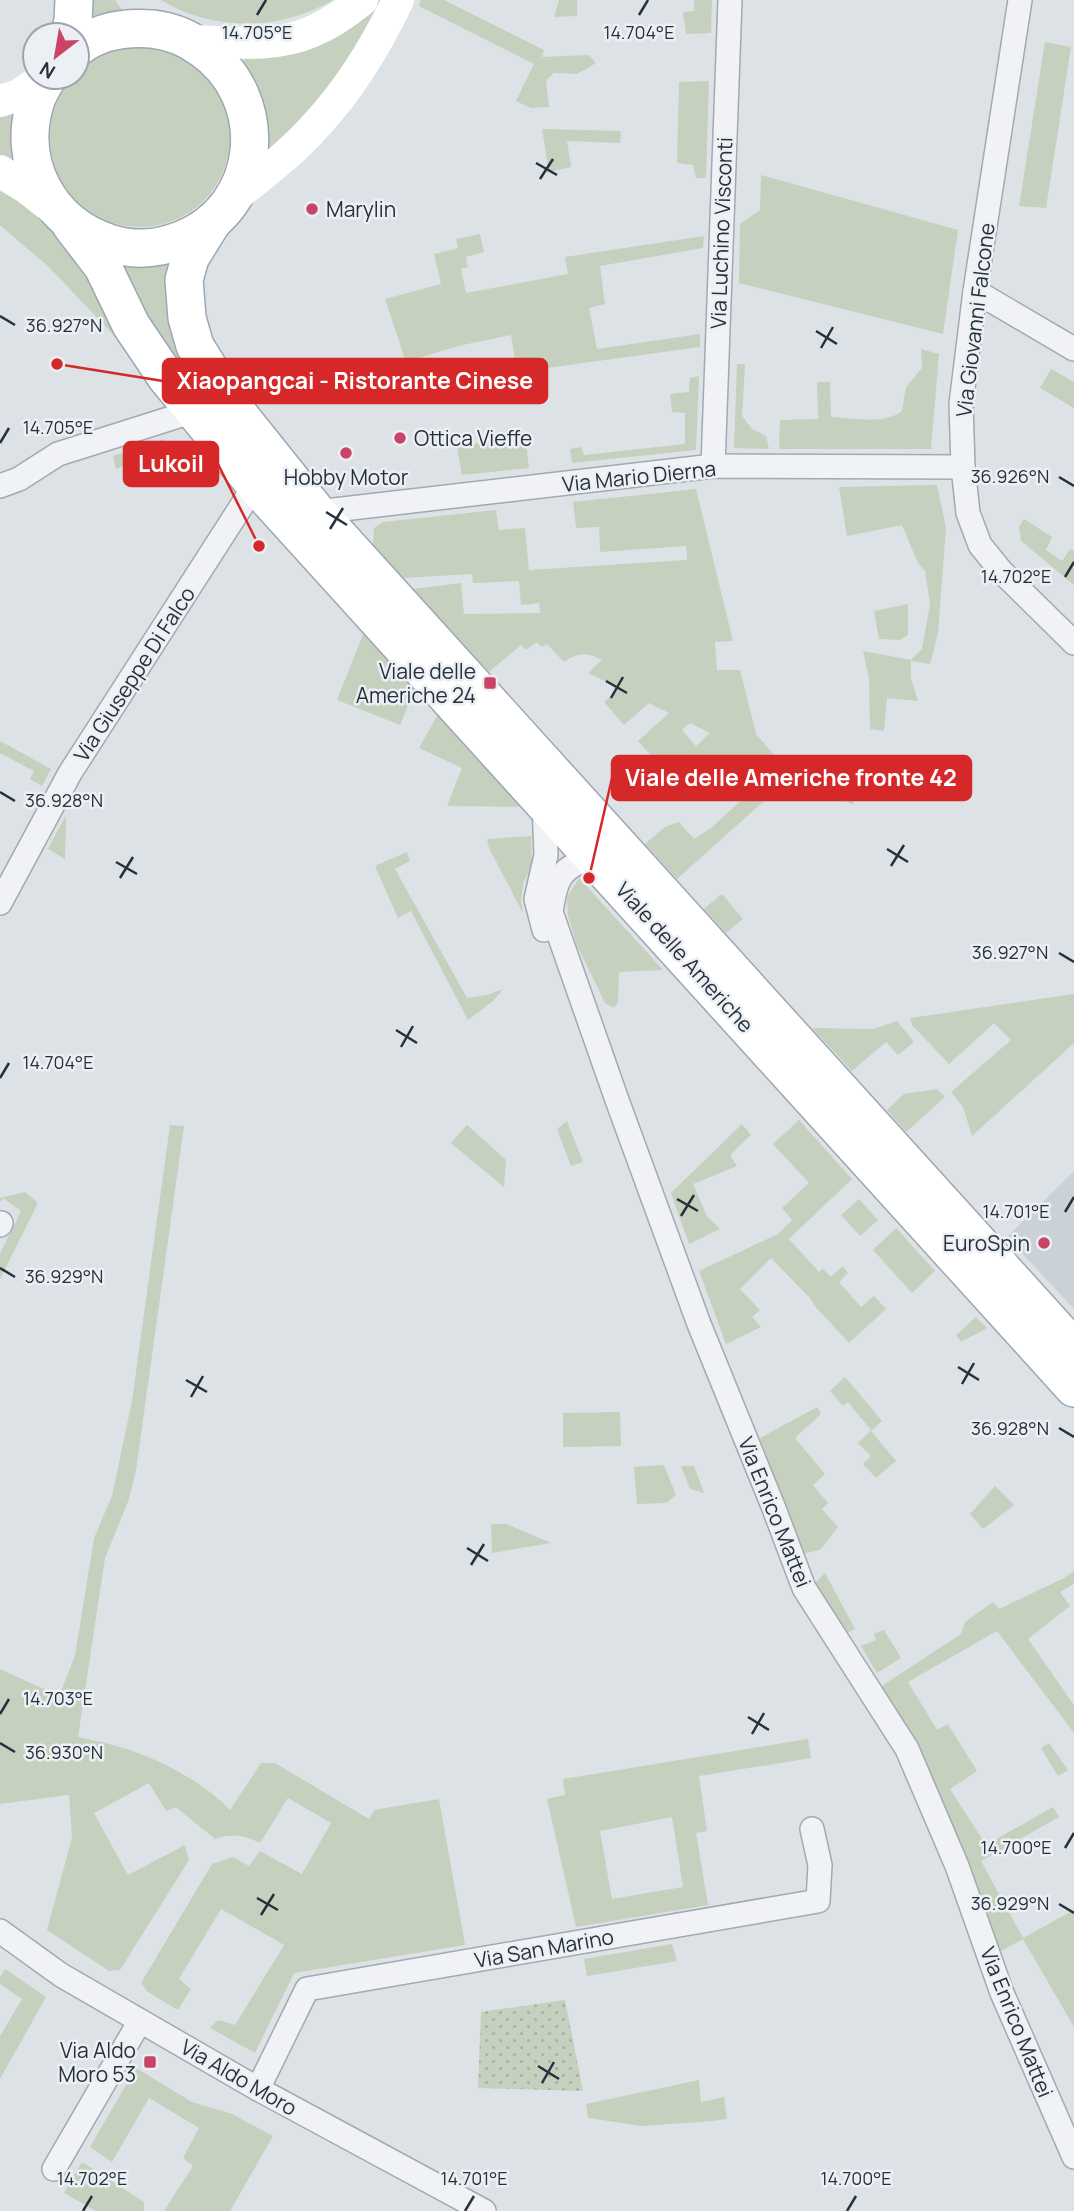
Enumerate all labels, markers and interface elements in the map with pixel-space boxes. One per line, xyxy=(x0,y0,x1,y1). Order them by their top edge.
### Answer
text: 14.705°E xyxy=(222,20,292,44)
text: 14.704°E xyxy=(604,20,674,44)
north arrow xyxy=(21,21,91,91)
text: N xyxy=(35,56,60,85)
street label: Via Luchino Visconti xyxy=(704,137,738,329)
place label: Marylin xyxy=(326,195,396,223)
marker: Marylin xyxy=(304,201,320,217)
street label: Via Giovanni Falcone xyxy=(949,221,1001,419)
text: 36.927°N xyxy=(26,313,102,337)
callout: Xiaopangcai - Ristorante Cinese xyxy=(163,359,547,403)
text: Xiaopangcai - Ristorante Cinese xyxy=(177,364,533,396)
text: 14.705°E xyxy=(23,415,93,439)
place label: Ottica Vieffe xyxy=(414,424,532,452)
marker: Ottica Vieffe xyxy=(392,430,408,446)
callout: Lukoil xyxy=(124,442,218,486)
marker: Hobby Motor xyxy=(338,445,354,461)
text: Lukoil xyxy=(138,447,204,479)
street label: Via Mario Dierna xyxy=(561,454,717,498)
place label: Hobby Motor xyxy=(284,463,409,491)
text: 36.926°N xyxy=(971,464,1049,488)
text: 14.702°E xyxy=(981,564,1051,588)
street label: Via Giuseppe Di Falco xyxy=(67,581,201,767)
place label: Viale delle Americhe 24 xyxy=(356,657,476,709)
marker: Viale delle Americhe 24 xyxy=(482,675,498,691)
callout: Viale delle Americhe fronte 42 xyxy=(612,756,971,800)
text: Viale delle Americhe fronte 42 xyxy=(625,761,957,793)
text: 36.928°N xyxy=(25,788,103,812)
street label: Viale delle Americhe xyxy=(610,876,760,1038)
text: 36.927°N xyxy=(972,940,1048,964)
text: 14.704°E xyxy=(23,1050,93,1074)
text: 14.701°E xyxy=(982,1199,1050,1223)
place label: EuroSpin xyxy=(943,1229,1030,1257)
marker: EuroSpin xyxy=(1036,1235,1052,1251)
text: 36.929°N xyxy=(25,1264,103,1288)
text: 36.928°N xyxy=(971,1416,1049,1440)
street label: Via Enrico Mattei xyxy=(732,1433,818,1591)
text: 14.703°E xyxy=(23,1686,93,1710)
text: 36.930°N xyxy=(25,1740,103,1764)
text: 14.700°E xyxy=(980,1835,1052,1859)
text: 36.929°N xyxy=(971,1891,1049,1915)
street label: Via San Marino xyxy=(472,1922,616,1974)
street label: Via Enrico Mattei xyxy=(974,1943,1060,2101)
street label: Via Aldo Moro xyxy=(176,2032,302,2122)
place label: Via Aldo Moro 53 xyxy=(58,2036,136,2088)
marker: Via Aldo Moro 53 xyxy=(142,2054,158,2070)
text: 14.702°E xyxy=(57,2166,127,2190)
text: 14.701°E xyxy=(440,2166,508,2190)
text: 14.700°E xyxy=(820,2166,892,2190)

